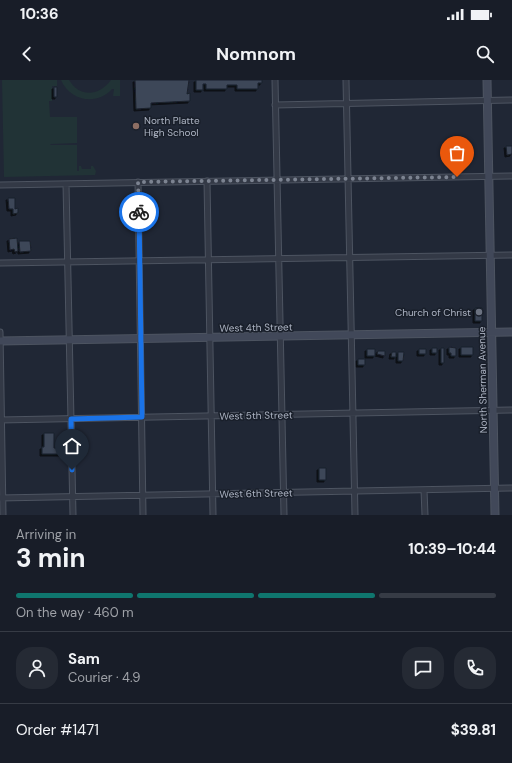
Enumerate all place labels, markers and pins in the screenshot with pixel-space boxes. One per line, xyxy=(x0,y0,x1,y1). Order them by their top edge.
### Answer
place label: North Platte High School xyxy=(144,114,200,139)
marker: North Platte High School xyxy=(131,121,141,131)
pin xyxy=(440,136,474,177)
place label: Church of Christ xyxy=(395,306,471,319)
marker: Church of Christ xyxy=(474,307,484,317)
pin xyxy=(55,429,89,470)

